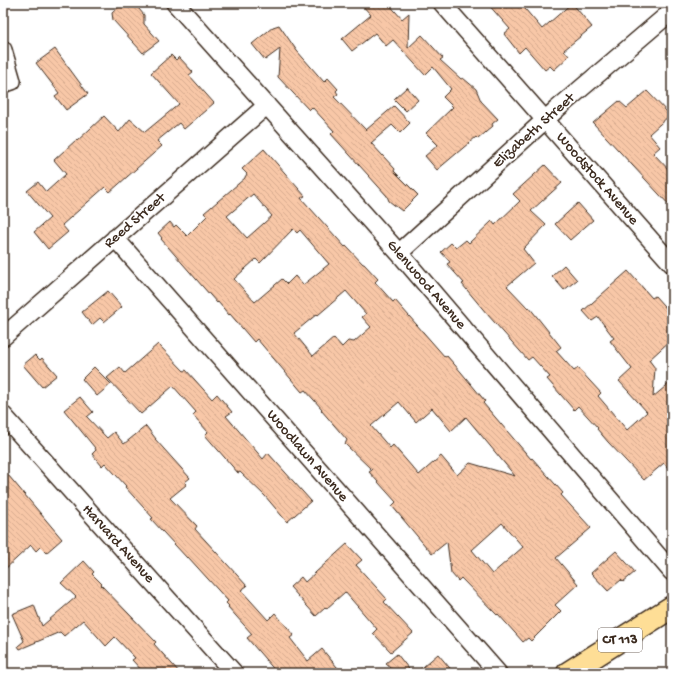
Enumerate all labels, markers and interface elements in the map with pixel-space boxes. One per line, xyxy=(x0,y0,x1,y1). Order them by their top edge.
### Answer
street label: Elizabeth Street xyxy=(489,88,580,173)
street label: Woodstock Avenue xyxy=(552,129,642,229)
street label: Reed Street xyxy=(101,188,171,253)
street label: Glenwood Avenue xyxy=(382,237,470,333)
street label: Woodlawn Avenue xyxy=(262,406,352,506)
street label: Harvard Avenue xyxy=(78,501,158,587)
road number: CT 113 xyxy=(598,628,642,652)

